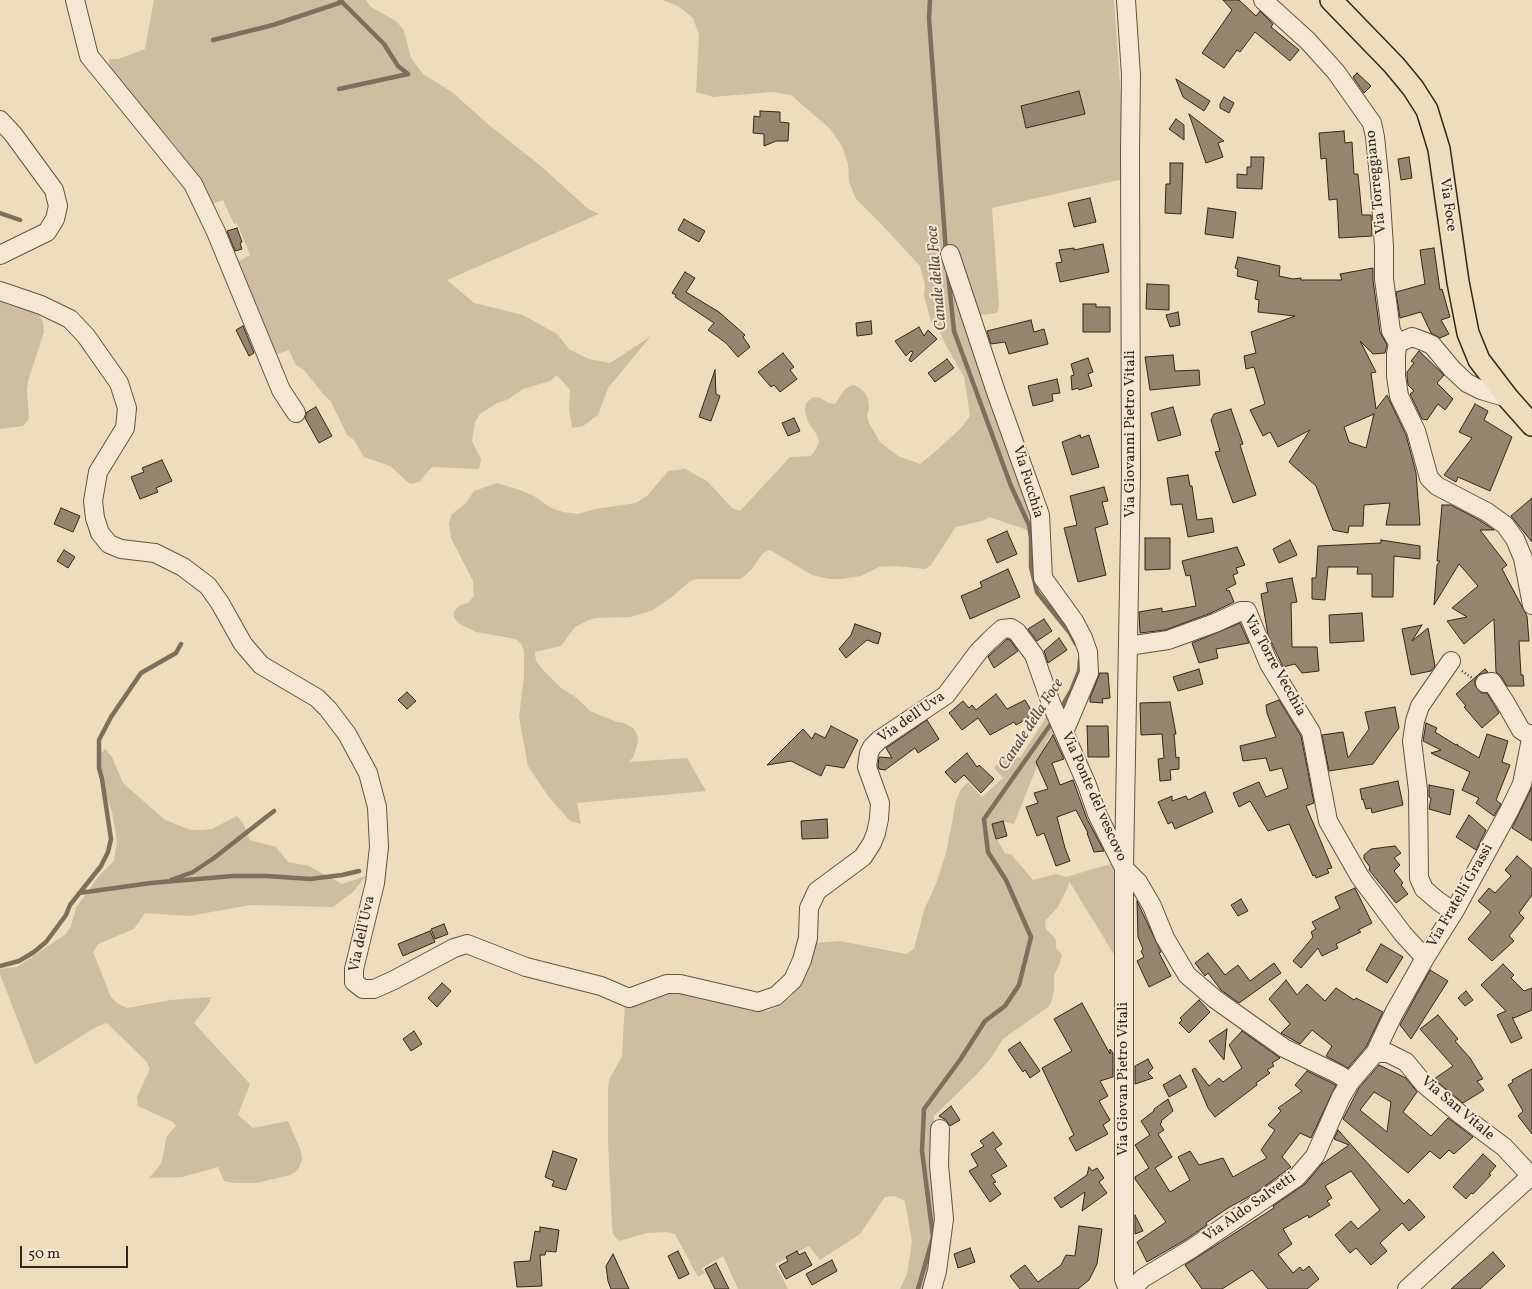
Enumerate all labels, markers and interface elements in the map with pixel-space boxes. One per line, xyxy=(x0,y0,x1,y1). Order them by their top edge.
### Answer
street label: Via Torreggiano xyxy=(1363,129,1391,235)
street label: Via Foce xyxy=(1434,177,1460,233)
water label: Canale della Foce xyxy=(924,225,952,331)
street label: Via Giovanni Pietro Vitali xyxy=(1122,350,1140,518)
street label: Via Fucchia xyxy=(1007,444,1047,520)
street label: Via Torre Vecchia xyxy=(1239,612,1309,720)
water label: Canale della Foce xyxy=(995,676,1069,774)
street label: Via dell'Uva xyxy=(875,688,949,748)
street label: Via Ponte del vescovo xyxy=(1056,730,1130,864)
street label: Via Fratelli Grassi xyxy=(1424,841,1498,951)
street label: Via dell'Uva xyxy=(346,894,380,974)
street label: Via Giovan Pietro Vitali xyxy=(1115,1002,1133,1156)
street label: Via San Vitale xyxy=(1417,1073,1497,1145)
street label: Via Aldo Salvetti xyxy=(1200,1169,1300,1247)
scale bar xyxy=(22,1236,130,1268)
text: 50 m xyxy=(28,1244,60,1265)

